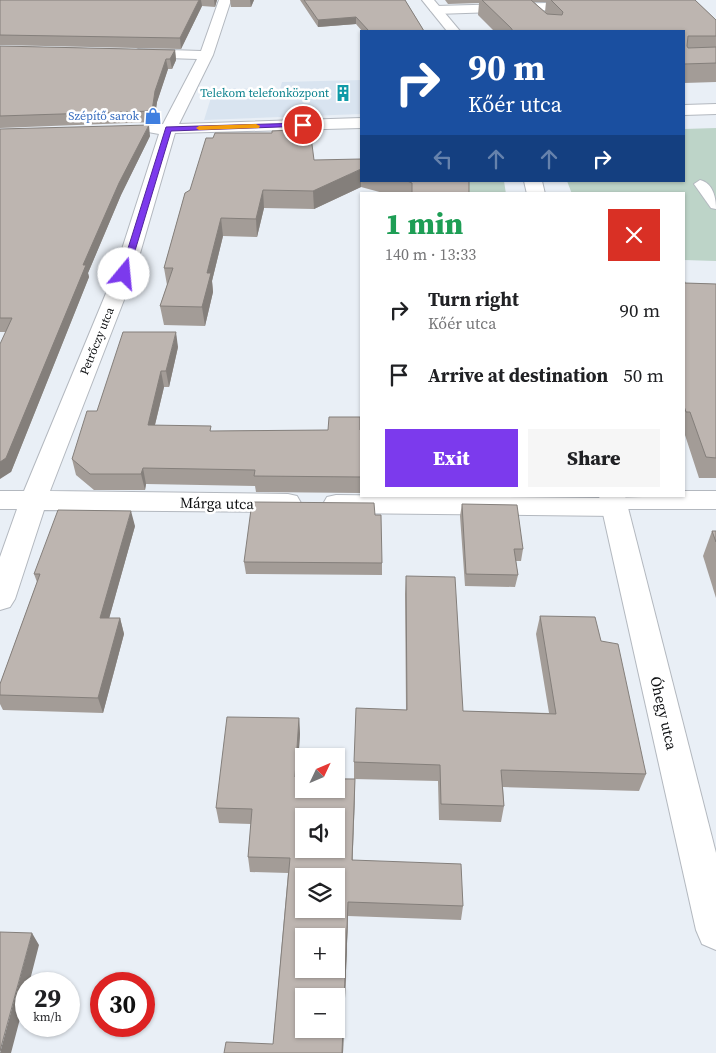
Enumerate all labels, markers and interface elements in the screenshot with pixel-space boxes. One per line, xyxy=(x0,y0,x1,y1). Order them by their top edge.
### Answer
text: 90 m xyxy=(468,44,545,92)
icon: right xyxy=(385,50,450,115)
building icon: Telekom telefonközpont xyxy=(333,83,353,103)
place label: Telekom telefonközpont xyxy=(200,85,329,101)
text: Kőér utca xyxy=(468,89,562,119)
pin xyxy=(282,104,324,146)
shop icon: Szépítő sarok xyxy=(143,106,163,126)
place label: Szépítő sarok xyxy=(68,108,139,124)
icon: arrive xyxy=(289,111,317,139)
icon: left xyxy=(429,145,457,173)
icon: ahead xyxy=(482,145,510,173)
icon: ahead xyxy=(535,145,563,173)
icon: right xyxy=(588,145,616,173)
text: 1 min xyxy=(385,203,463,244)
button: close xyxy=(608,209,660,261)
text: 140 m · 13:33 xyxy=(385,243,476,265)
position arrow xyxy=(97,247,149,299)
text: Turn right xyxy=(428,286,519,312)
icon: right xyxy=(385,296,413,324)
text: 90 m xyxy=(619,297,660,323)
street label: Petrőczy utca xyxy=(76,304,118,377)
text: Kőér utca xyxy=(428,312,496,334)
icon: arrive xyxy=(385,361,413,389)
text: Arrive at destination xyxy=(428,362,608,388)
text: 50 m xyxy=(623,362,664,388)
button: Exit xyxy=(385,429,518,487)
button: Share xyxy=(528,429,660,487)
street label: Márga utca xyxy=(180,492,255,514)
street label: Óhegy utca xyxy=(645,674,683,752)
north arrow xyxy=(295,748,345,798)
map controls xyxy=(295,748,345,1038)
button: sound xyxy=(295,808,345,858)
button: layers xyxy=(295,868,345,918)
button: + xyxy=(295,928,345,978)
speed limit sign: 30 xyxy=(90,972,155,1037)
text: 29 xyxy=(34,981,61,1015)
button: − xyxy=(295,988,345,1038)
text: km/h xyxy=(33,1009,62,1025)

